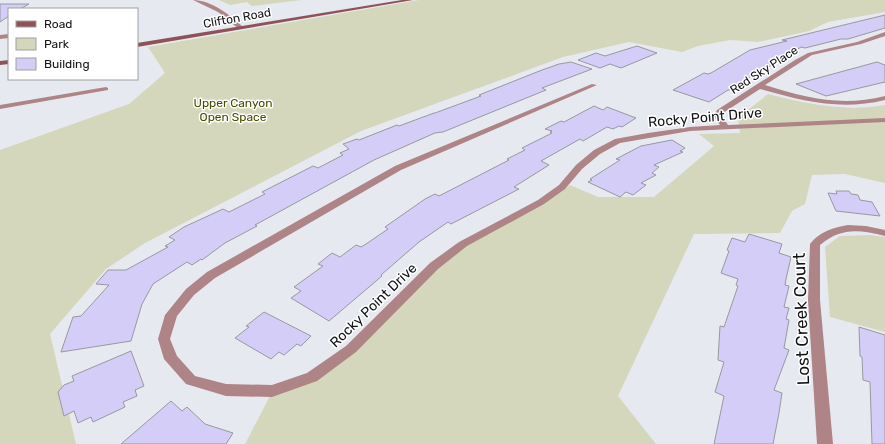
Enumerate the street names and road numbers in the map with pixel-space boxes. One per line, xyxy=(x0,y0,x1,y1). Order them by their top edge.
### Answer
street label: Clifton Road xyxy=(202,5,272,31)
street label: Red Sky Place xyxy=(727,43,801,97)
street label: Rocky Point Drive xyxy=(647,104,763,131)
street label: Lost Creek Court xyxy=(789,252,813,386)
street label: Rocky Point Drive xyxy=(326,259,420,351)

